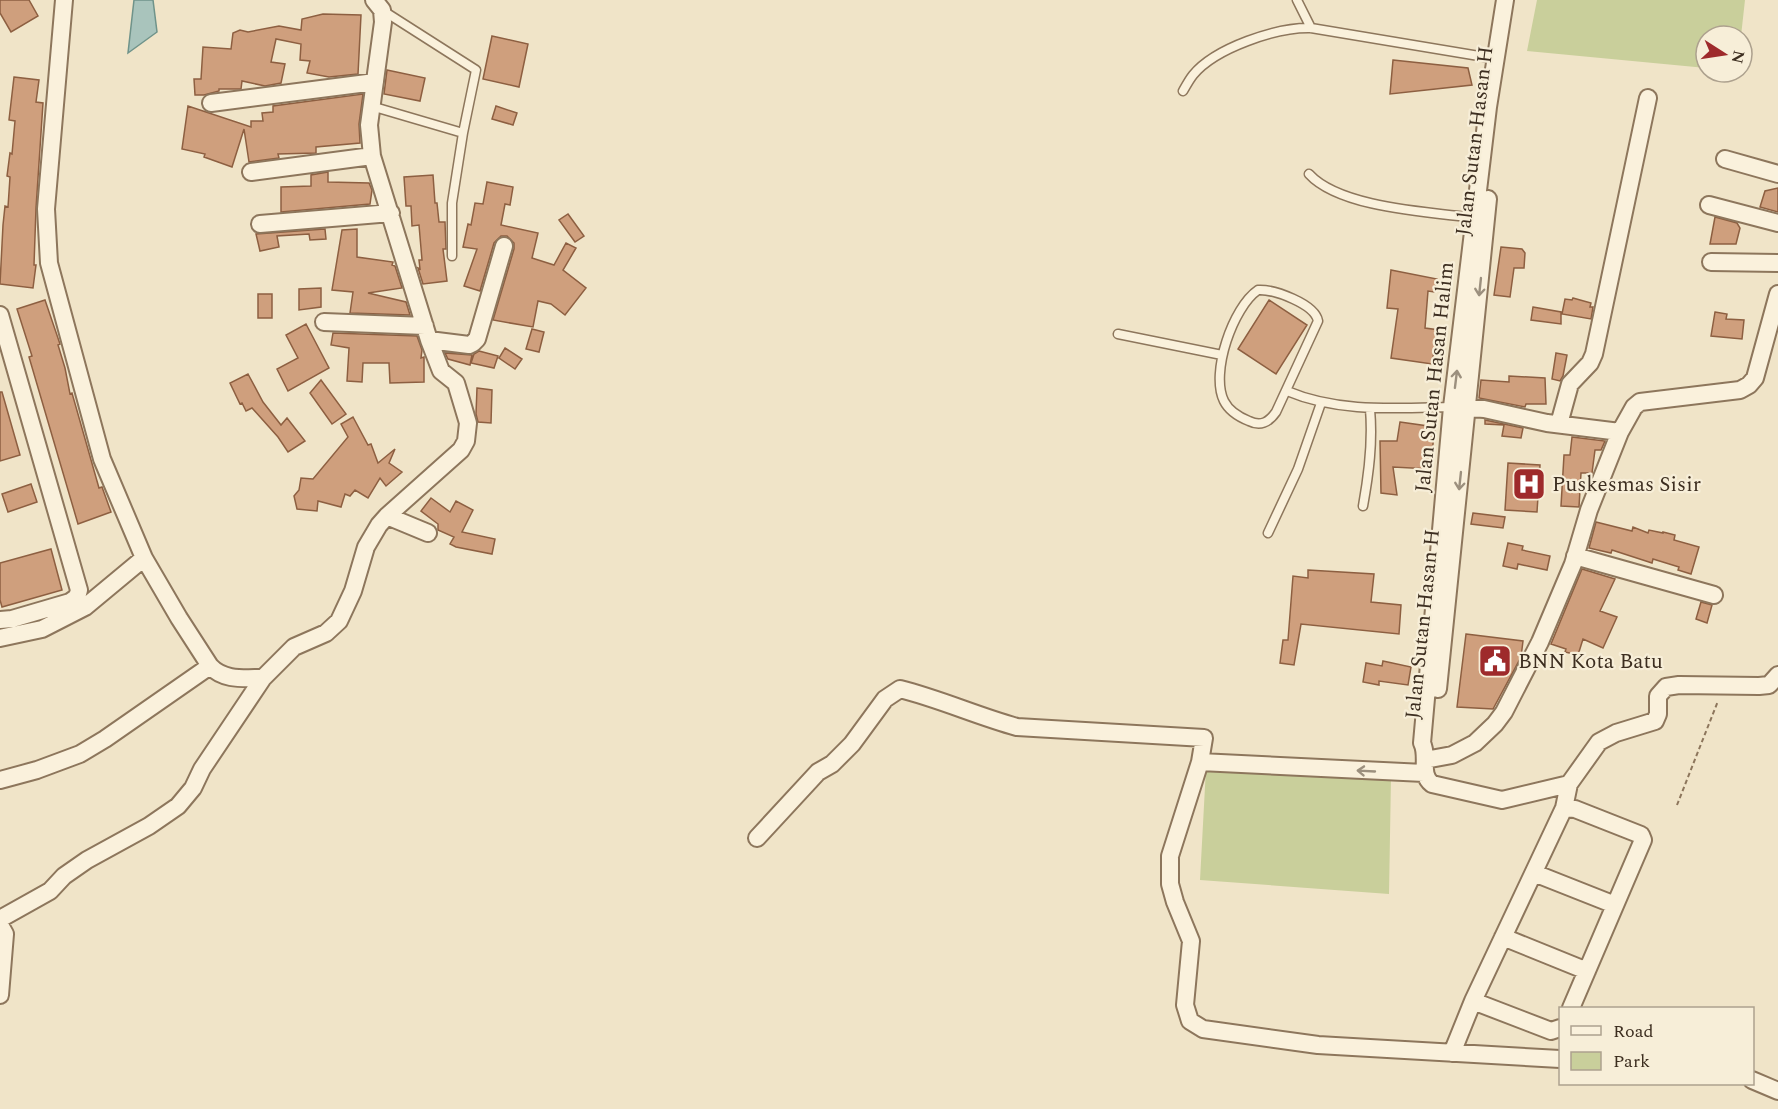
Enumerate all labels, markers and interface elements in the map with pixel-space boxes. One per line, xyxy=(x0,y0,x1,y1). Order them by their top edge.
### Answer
north arrow xyxy=(1694,24,1754,84)
street label: Jalan Sutan Hasan H xyxy=(1447,44,1503,238)
text: N xyxy=(1725,48,1751,66)
street label: Jalan Sutan Hasan Halim xyxy=(1407,260,1463,494)
one-way arrow xyxy=(1474,277,1485,297)
one-way arrow xyxy=(1450,370,1461,390)
hospital icon: Puskesmas Sisir xyxy=(1511,466,1547,502)
place label: Puskesmas Sisir xyxy=(1552,469,1701,501)
one-way arrow xyxy=(1454,471,1465,491)
street label: Jalan Sutan Hasan H xyxy=(1397,528,1449,721)
public building icon: BNN Kota Batu xyxy=(1477,643,1513,679)
place label: BNN Kota Batu xyxy=(1518,646,1663,678)
one-way arrow xyxy=(1356,765,1376,776)
legend xyxy=(1559,1007,1754,1085)
text: Road xyxy=(1613,1018,1654,1045)
text: Park xyxy=(1613,1048,1650,1075)

